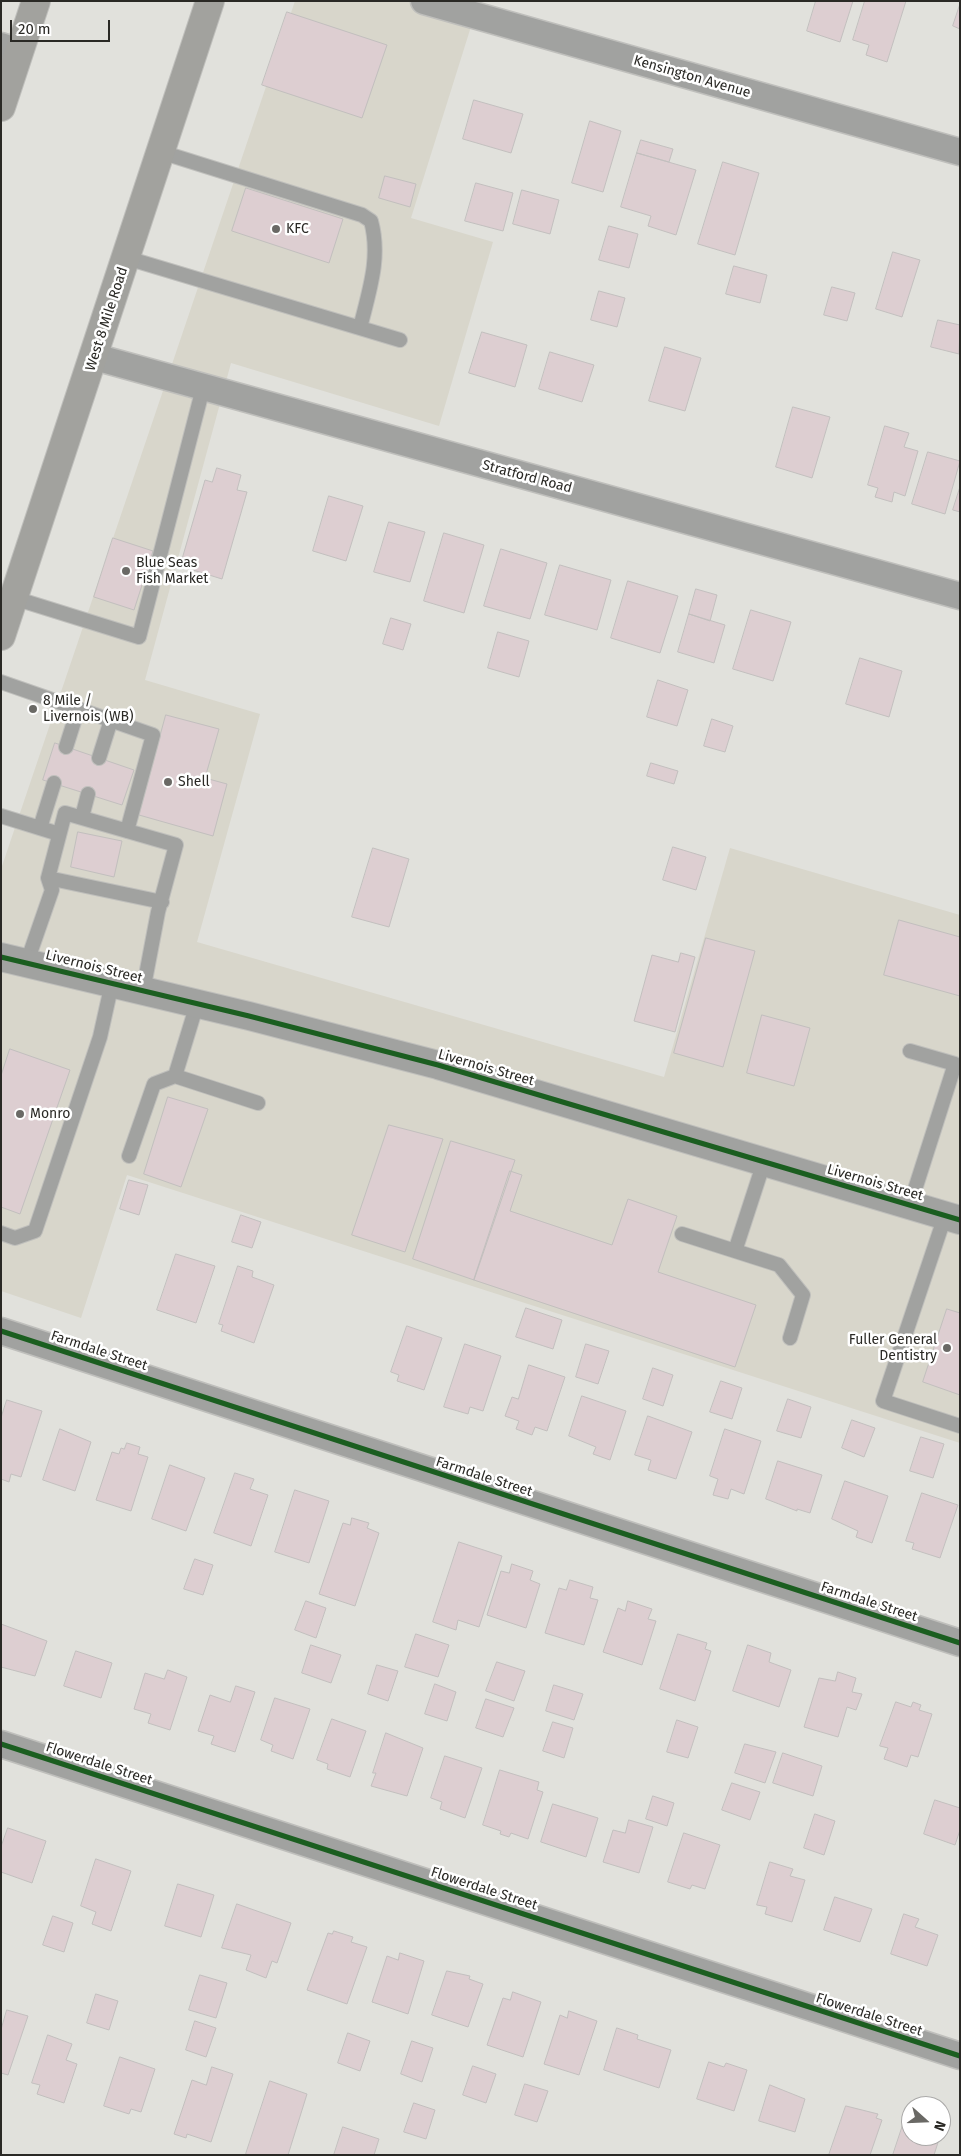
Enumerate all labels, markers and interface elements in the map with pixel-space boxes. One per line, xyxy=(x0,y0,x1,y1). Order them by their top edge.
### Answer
scale bar xyxy=(12,10,112,42)
text: 20 m xyxy=(18,20,51,38)
street label: Kensington Avenue xyxy=(631,52,753,102)
place label: KFC xyxy=(286,221,309,237)
marker: KFC xyxy=(270,223,282,235)
street label: West 8 Mile Road xyxy=(82,265,132,373)
street label: Stratford Road xyxy=(480,457,574,497)
place label: Blue Seas Fish Market xyxy=(136,555,208,588)
marker: Blue Seas Fish Market xyxy=(120,565,132,577)
place label: 8 Mile / Livernois (WB) xyxy=(43,693,134,726)
marker: 8 Mile / Livernois (WB) xyxy=(27,703,39,715)
place label: Shell xyxy=(178,774,210,790)
marker: Shell xyxy=(162,776,174,788)
street label: Livernois Street xyxy=(44,947,144,987)
street label: Livernois Street xyxy=(436,1046,536,1090)
place label: Monro xyxy=(30,1106,70,1122)
marker: Monro xyxy=(14,1108,26,1120)
street label: Livernois Street xyxy=(825,1161,925,1205)
street label: Farmdale Street xyxy=(49,1328,149,1374)
place label: Fuller General Dentistry xyxy=(849,1332,937,1364)
marker: Fuller General Dentistry xyxy=(941,1342,953,1354)
street label: Farmdale Street xyxy=(434,1454,534,1500)
street label: Farmdale Street xyxy=(819,1579,919,1625)
street label: Flowerdale Street xyxy=(44,1739,154,1789)
street label: Flowerdale Street xyxy=(429,1864,539,1914)
street label: Flowerdale Street xyxy=(814,1990,924,2040)
north arrow xyxy=(901,2096,951,2146)
text: N xyxy=(930,2119,949,2133)

